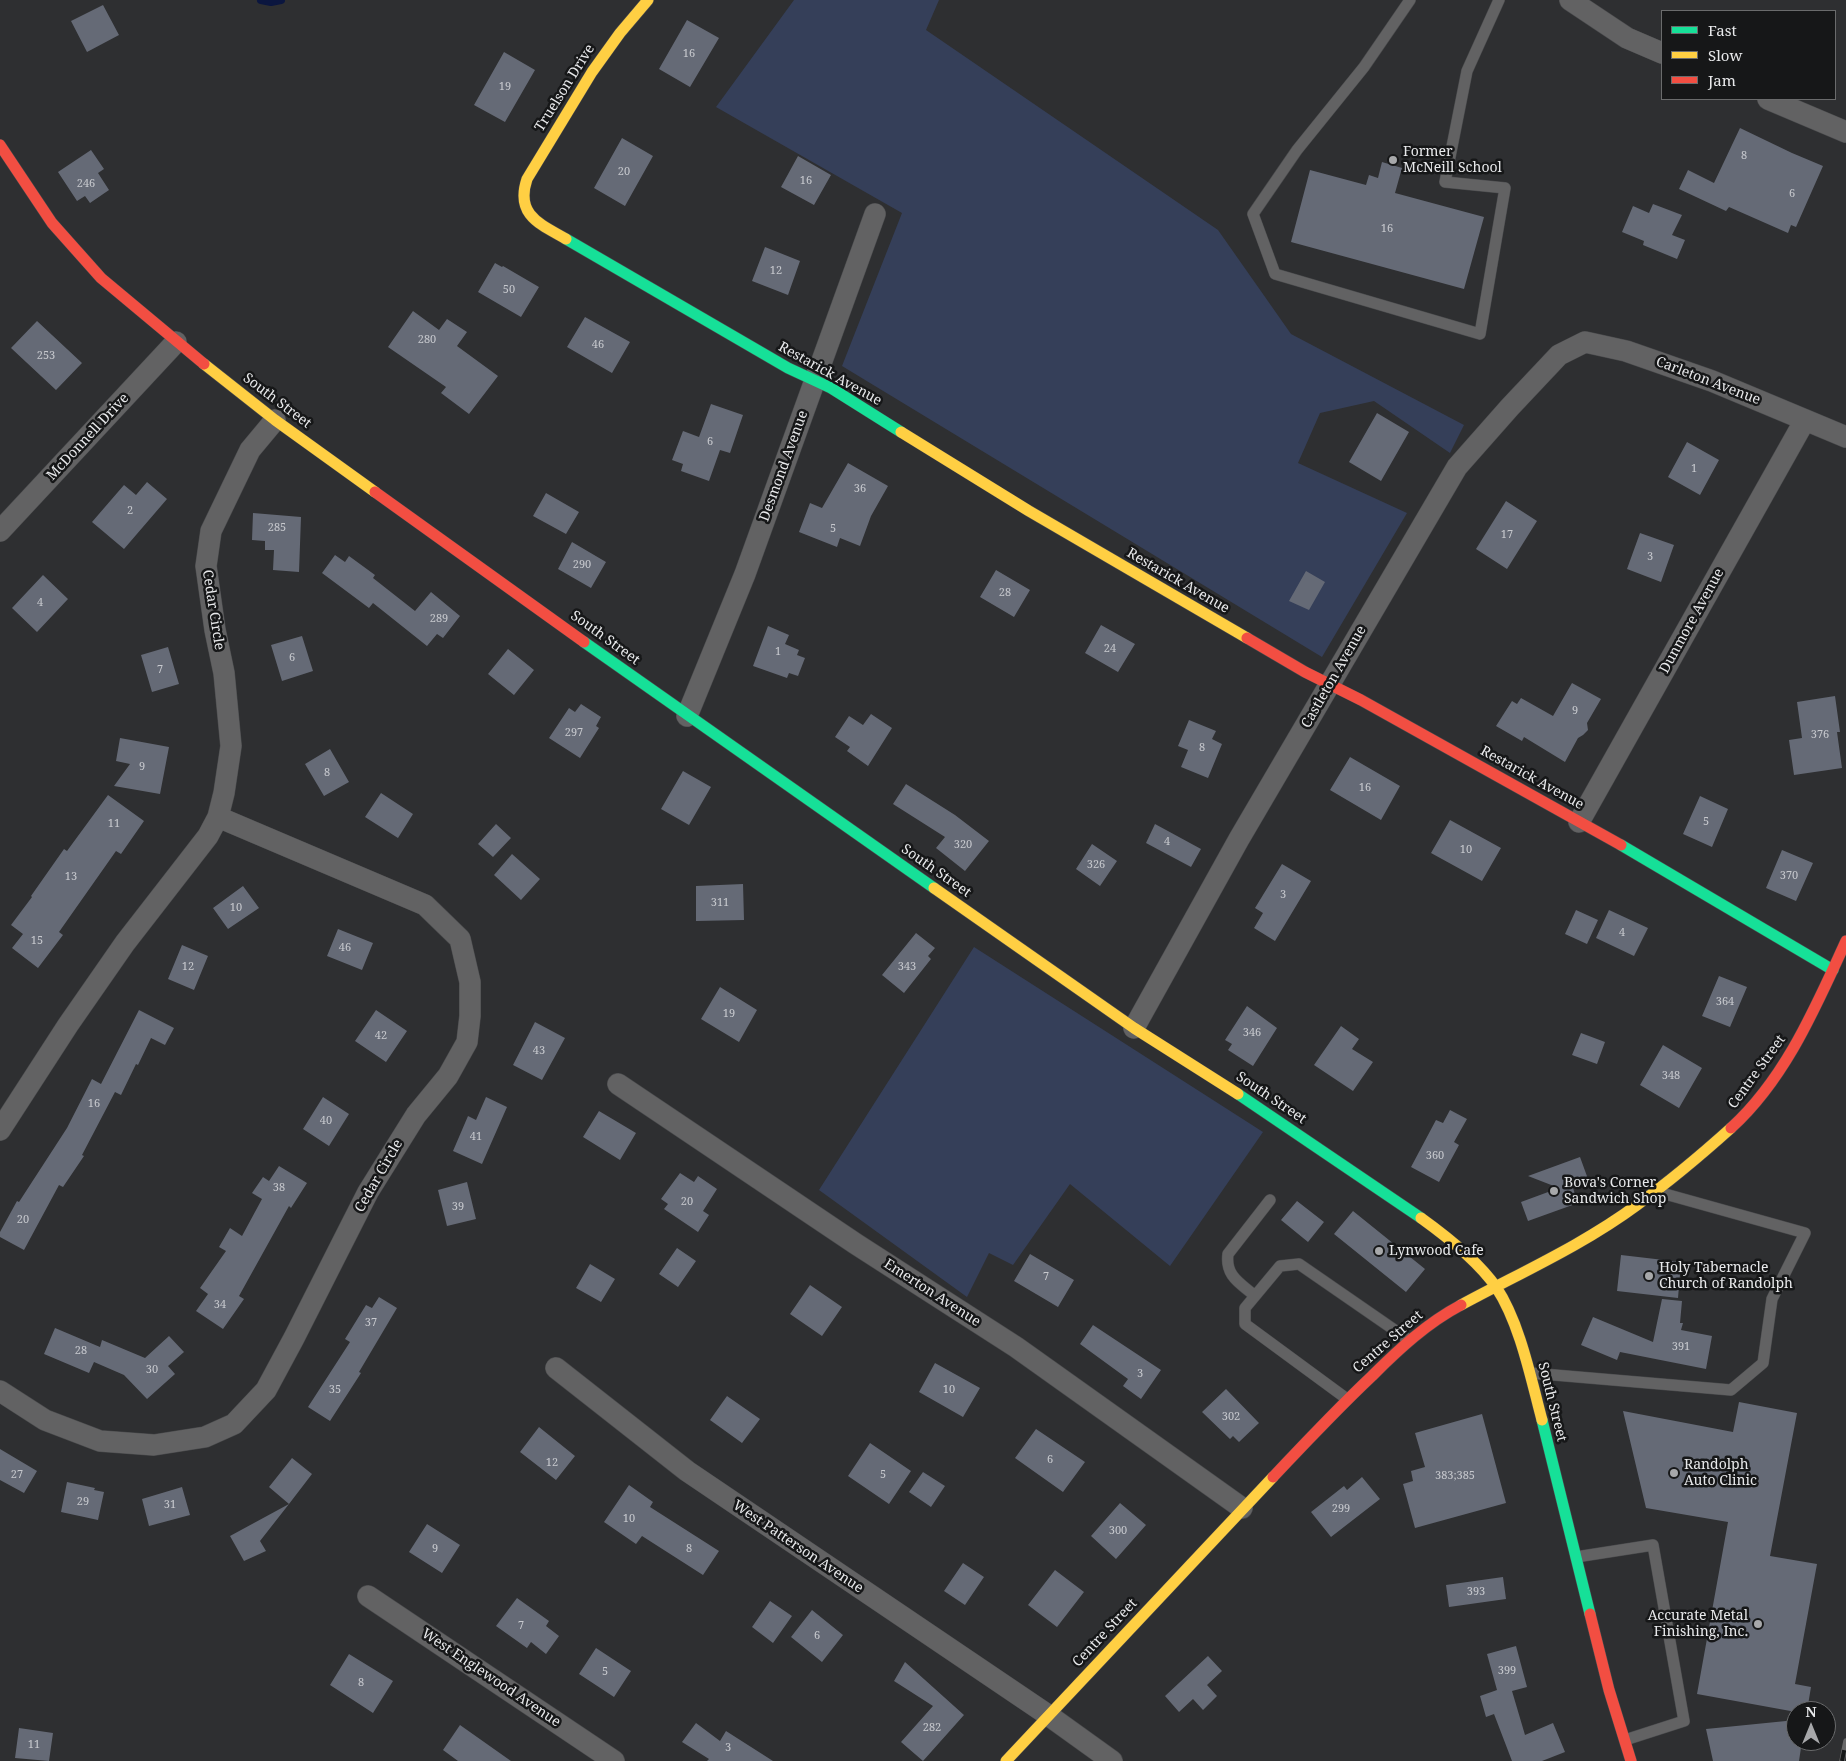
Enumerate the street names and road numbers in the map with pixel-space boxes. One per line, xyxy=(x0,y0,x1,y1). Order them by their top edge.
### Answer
street label: Truelson Drive xyxy=(531,41,599,135)
street label: Restarick Avenue xyxy=(775,339,885,409)
street label: Carleton Avenue xyxy=(1653,353,1763,409)
street label: South Street xyxy=(240,370,314,432)
street label: McDonnell Drive xyxy=(43,390,133,484)
street label: Desmond Avenue xyxy=(756,408,812,524)
street label: Restarick Avenue xyxy=(1124,545,1232,617)
street label: Dunmore Avenue xyxy=(1656,566,1728,676)
street label: Cedar Circle xyxy=(198,569,228,651)
street label: South Street xyxy=(567,607,643,669)
street label: Castleton Avenue xyxy=(1298,623,1370,731)
street label: Restarick Avenue xyxy=(1477,743,1587,813)
street label: South Street xyxy=(898,841,974,901)
street label: Centre Street xyxy=(1725,1032,1789,1112)
street label: South Street xyxy=(1233,1068,1309,1128)
street label: Cedar Circle xyxy=(351,1137,407,1215)
street label: Emerton Avenue xyxy=(881,1256,983,1330)
street label: Centre Street xyxy=(1350,1307,1426,1377)
street label: South Street xyxy=(1534,1361,1570,1443)
street label: West Patterson Avenue xyxy=(730,1497,866,1597)
street label: Centre Street xyxy=(1069,1596,1141,1670)
street label: West Englewood Avenue xyxy=(418,1625,564,1731)

